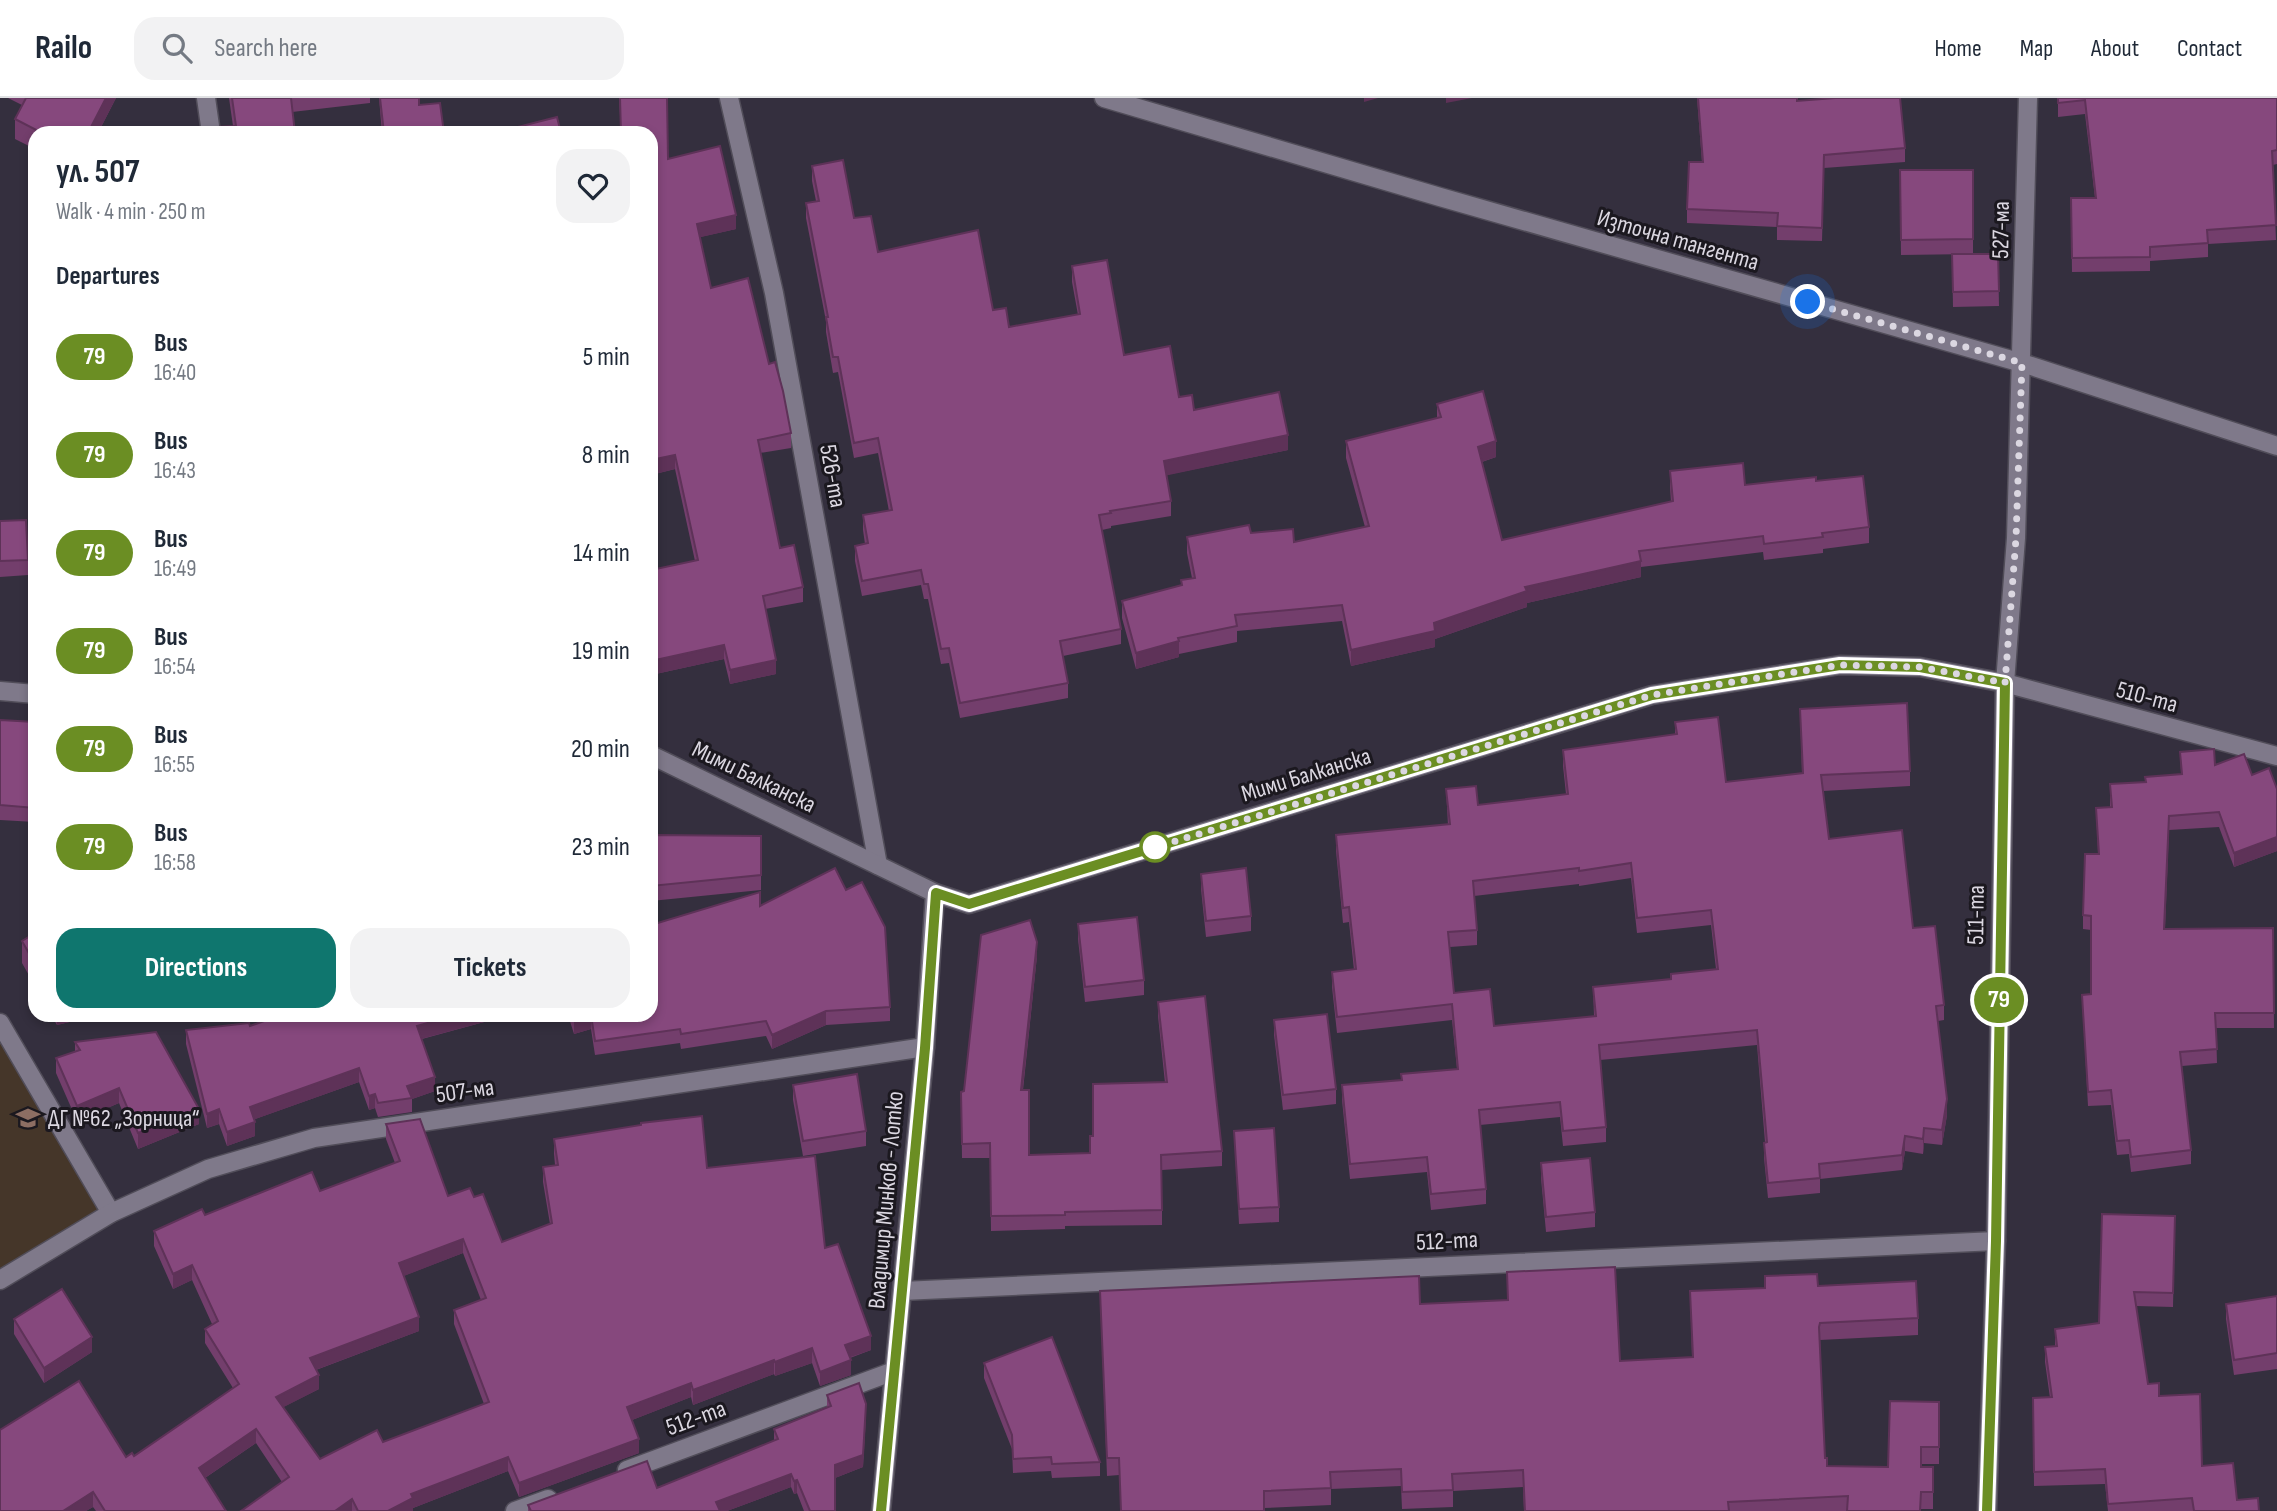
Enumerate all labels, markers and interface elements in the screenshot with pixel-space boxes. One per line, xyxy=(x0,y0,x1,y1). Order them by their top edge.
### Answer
search box xyxy=(134,17,624,80)
text: Railo xyxy=(35,28,92,68)
icon: search xyxy=(158,29,196,67)
text: Search here xyxy=(214,33,318,64)
text: Home xyxy=(1934,34,1982,63)
text: Map xyxy=(2020,34,2053,63)
text: About xyxy=(2091,34,2139,63)
text: Contact xyxy=(2177,34,2242,63)
button: heart xyxy=(556,149,630,223)
text: ул. 507 xyxy=(56,152,139,192)
text: Walk · 4 min · 250 m xyxy=(56,198,206,226)
street label: 527-ма xyxy=(1986,201,2016,259)
street label: Източна тангента xyxy=(1594,203,1762,277)
text: Departures xyxy=(56,261,160,292)
your location xyxy=(1790,284,1825,319)
text: Bus xyxy=(154,328,188,359)
text: 79 xyxy=(84,342,105,371)
text: 5 min xyxy=(583,342,630,373)
text: 16:40 xyxy=(154,359,196,387)
text: Bus xyxy=(154,426,188,457)
text: 79 xyxy=(84,440,105,469)
text: 8 min xyxy=(582,440,630,471)
street label: 526-та xyxy=(813,442,853,510)
text: 16:43 xyxy=(154,457,196,485)
text: Bus xyxy=(154,524,188,555)
text: 79 xyxy=(84,538,105,567)
text: 14 min xyxy=(573,538,630,569)
text: 16:49 xyxy=(154,555,196,583)
text: Bus xyxy=(154,622,188,653)
text: 79 xyxy=(84,636,105,665)
text: 19 min xyxy=(573,636,630,667)
text: 16:54 xyxy=(154,653,195,681)
street label: 510-та xyxy=(2113,675,2181,719)
text: Bus xyxy=(154,720,188,751)
text: 79 xyxy=(84,734,105,763)
text: 20 min xyxy=(571,734,630,765)
street label: Мими Балканска xyxy=(687,735,821,819)
street label: Мими Балканска xyxy=(1238,742,1374,808)
text: 16:55 xyxy=(154,751,195,779)
text: Bus xyxy=(154,818,188,849)
text: 79 xyxy=(84,832,105,861)
text: 23 min xyxy=(572,832,630,863)
unlabelled marker xyxy=(1140,832,1170,862)
text: 16:58 xyxy=(154,849,196,877)
street label: 511-та xyxy=(1961,885,1991,945)
button: Directions xyxy=(56,928,336,1008)
button: Tickets xyxy=(350,928,630,1008)
line badge: 79 xyxy=(1968,977,2030,1023)
text: 79 xyxy=(1988,985,2010,1014)
street label: 507-ма xyxy=(434,1073,496,1109)
street label: Владимир Минков - Лотко xyxy=(862,1090,910,1310)
school or university icon: ДГ №62 „Зорница“ xyxy=(14,1104,42,1132)
place label: ДГ №62 „Зорница“ xyxy=(48,1104,200,1133)
street label: 512-та xyxy=(1415,1225,1479,1257)
street label: 512-та xyxy=(662,1394,730,1442)

